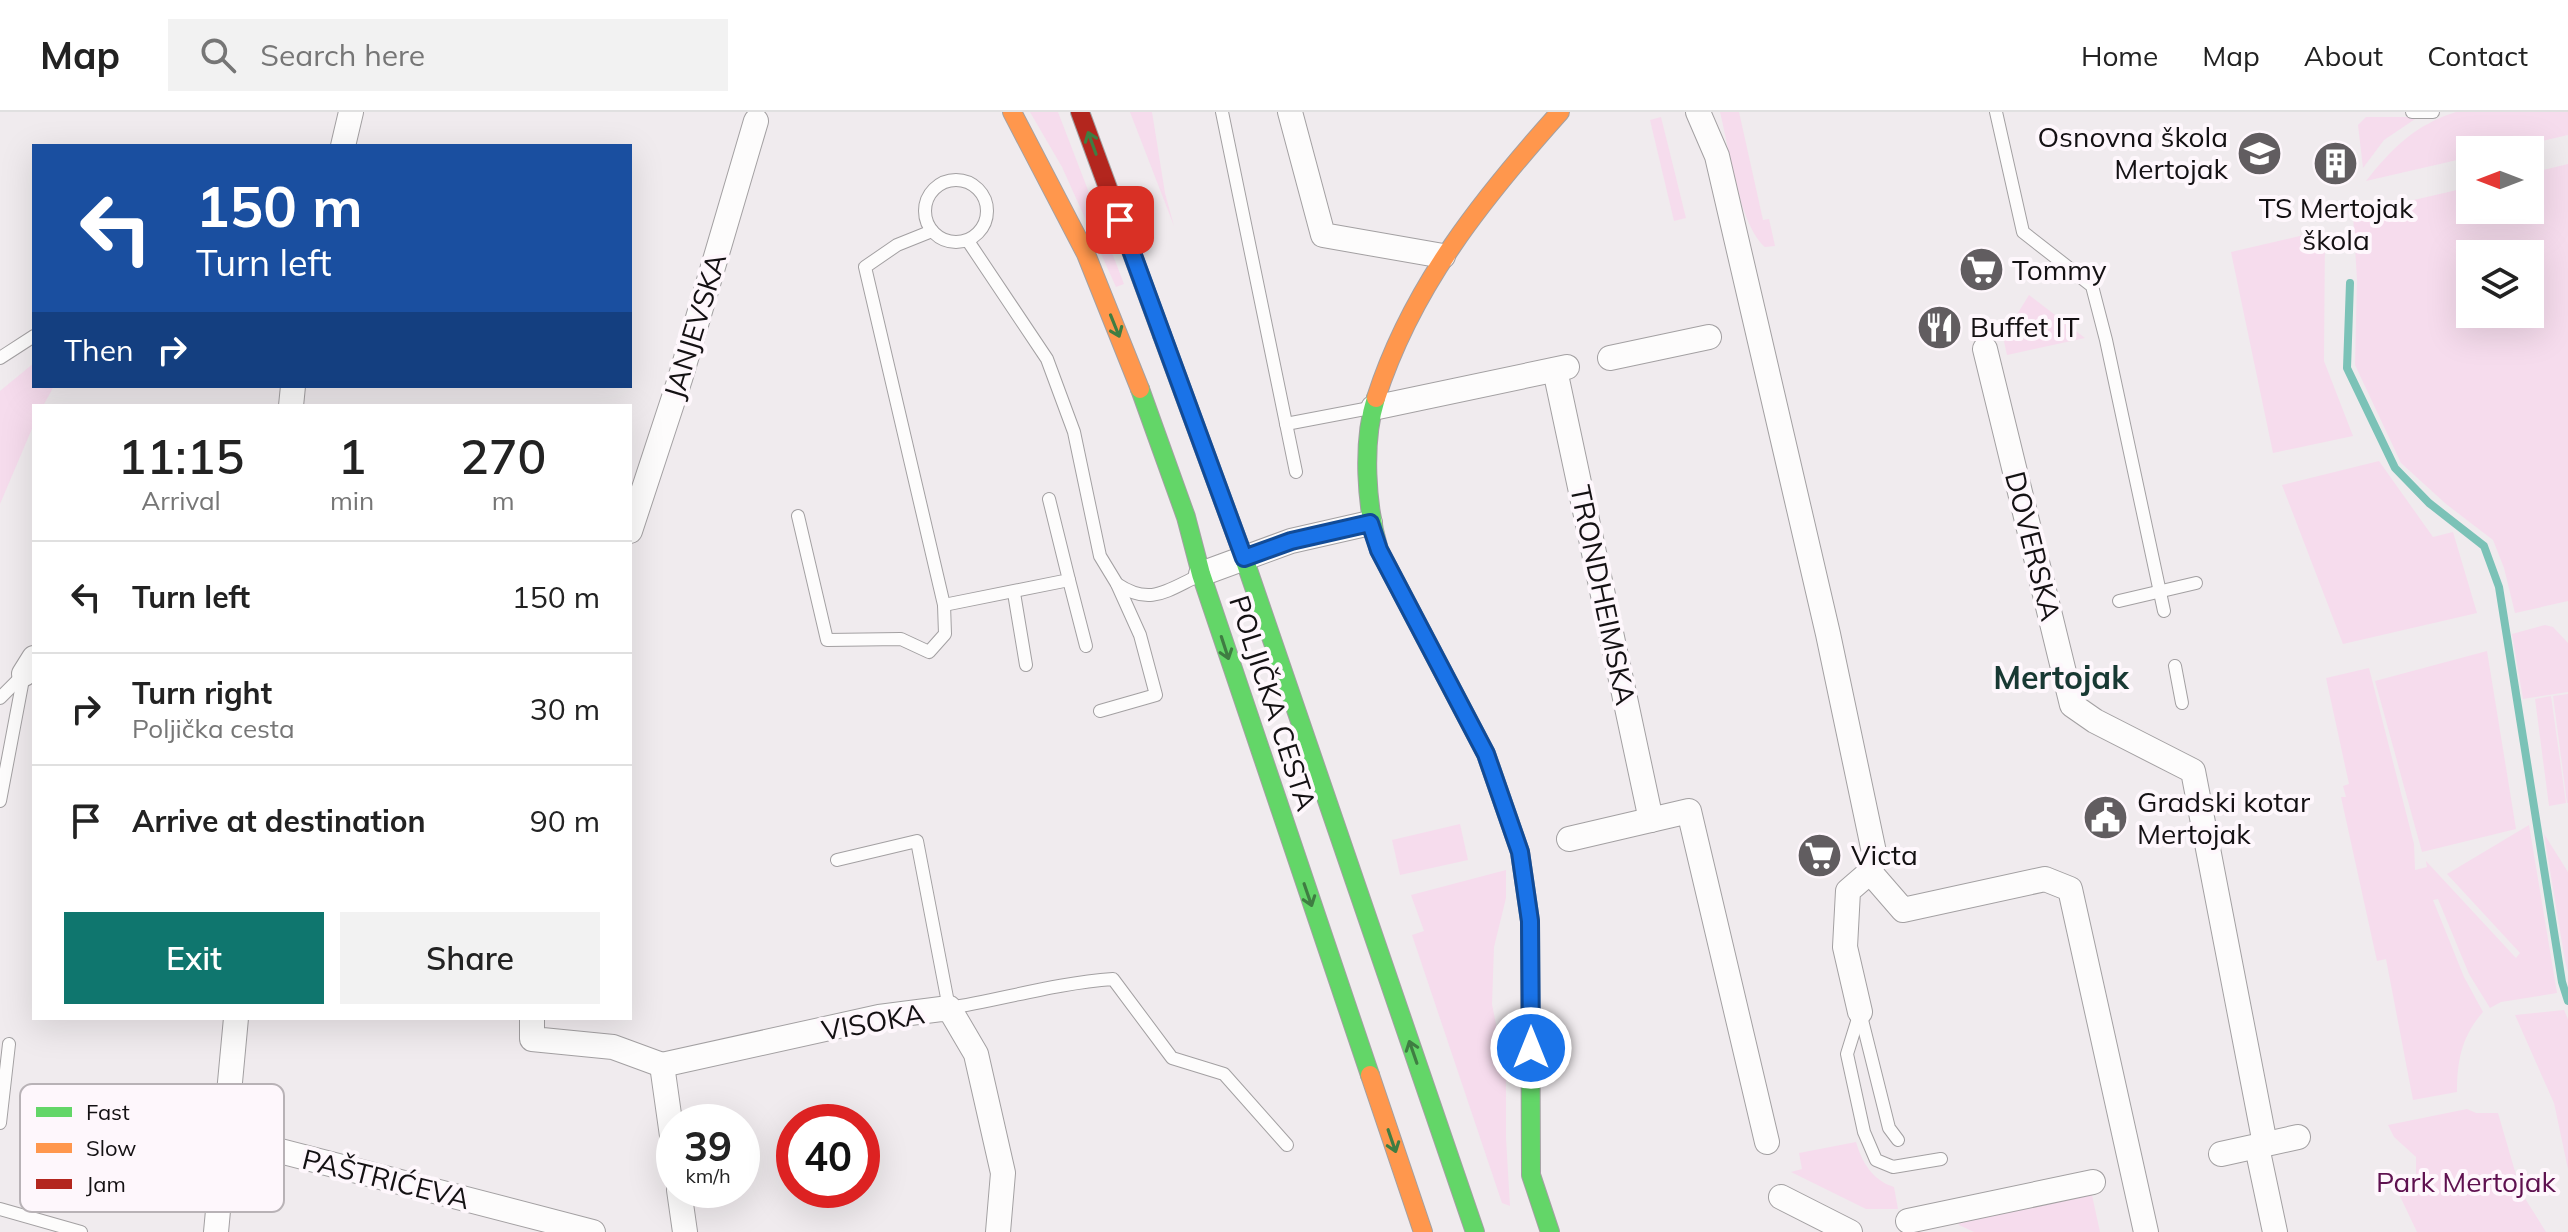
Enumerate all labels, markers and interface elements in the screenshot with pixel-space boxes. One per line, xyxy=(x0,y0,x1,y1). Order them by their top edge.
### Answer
search box xyxy=(168,19,728,91)
text: Map xyxy=(40,31,120,79)
icon: search xyxy=(196,33,240,77)
text: Search here xyxy=(260,36,425,74)
text: Home xyxy=(2081,38,2158,73)
text: Map xyxy=(2202,38,2260,73)
text: About xyxy=(2304,38,2383,73)
text: Contact xyxy=(2427,38,2528,73)
place label: Osnovna škola Mertojak xyxy=(2038,119,2229,186)
school or university icon: Osnovna škola Mertojak xyxy=(2235,129,2283,177)
one-way arrow xyxy=(1084,131,1098,156)
north arrow xyxy=(2456,136,2544,224)
map controls xyxy=(2456,136,2544,328)
building icon: TS Mertojak škola xyxy=(2312,139,2360,187)
text: 150 m xyxy=(196,171,363,241)
icon: left xyxy=(64,176,168,280)
pin xyxy=(1086,186,1154,254)
place label: TS Mertojak škola xyxy=(2259,190,2414,257)
icon: arrive xyxy=(1098,198,1142,242)
text: Turn left xyxy=(196,240,332,285)
button: layers xyxy=(2456,240,2544,328)
supermarket icon: Tommy xyxy=(1957,246,2005,294)
street label: JANJEVSKA xyxy=(656,248,733,403)
place label: Tommy xyxy=(2012,252,2107,287)
restaurant icon: Buffet IT xyxy=(1915,303,1963,351)
place label: Buffet IT xyxy=(1970,309,2080,344)
one-way arrow xyxy=(1109,313,1124,338)
icon: right xyxy=(150,328,194,372)
text: Then xyxy=(64,331,134,369)
text: 11:15 xyxy=(118,426,244,486)
text: 1 xyxy=(338,426,366,486)
text: 270 xyxy=(460,426,546,486)
street label: DOVERSKA xyxy=(1998,468,2069,624)
street label: TRONDHEIMSKA xyxy=(1563,482,1644,708)
text: Arrival xyxy=(141,484,221,517)
text: min xyxy=(330,484,374,517)
text: m xyxy=(492,484,515,517)
icon: left xyxy=(64,575,108,619)
text: Turn left xyxy=(132,578,250,616)
text: 150 m xyxy=(512,578,600,616)
street label: POLJIČKA CESTA xyxy=(1222,591,1325,815)
one-way arrow xyxy=(1219,636,1234,661)
district label: Mertojak xyxy=(1993,657,2130,697)
text: Turn right xyxy=(132,674,272,712)
icon: right xyxy=(64,687,108,731)
text: 30 m xyxy=(530,690,600,728)
text: Poljička cesta xyxy=(132,712,295,745)
place label: Gradski kotar Mertojak xyxy=(2137,784,2311,851)
public building icon: Gradski kotar Mertojak xyxy=(2082,794,2130,842)
icon: arrive xyxy=(64,799,108,843)
text: Arrive at destination xyxy=(132,802,426,840)
text: 90 m xyxy=(530,802,600,840)
supermarket icon: Victa xyxy=(1796,831,1844,879)
place label: Victa xyxy=(1851,837,1918,872)
one-way arrow xyxy=(1302,882,1317,907)
button: Exit xyxy=(64,912,324,1004)
button: Share xyxy=(340,912,600,1004)
street label: VISOKA xyxy=(819,995,927,1048)
position arrow xyxy=(1489,1006,1573,1090)
one-way arrow xyxy=(1404,1040,1419,1065)
legend xyxy=(20,1084,284,1212)
text: Fast xyxy=(86,1098,130,1126)
speed limit sign: 40 xyxy=(776,1104,880,1208)
text: 39 xyxy=(684,1121,732,1171)
one-way arrow xyxy=(1386,1128,1401,1153)
text: Slow xyxy=(86,1134,136,1162)
street label: PAŠTRIĆEVA xyxy=(299,1141,474,1216)
text: km/h xyxy=(685,1163,731,1188)
park label: Park Mertojak xyxy=(2376,1164,2557,1199)
text: Jam xyxy=(86,1170,126,1198)

